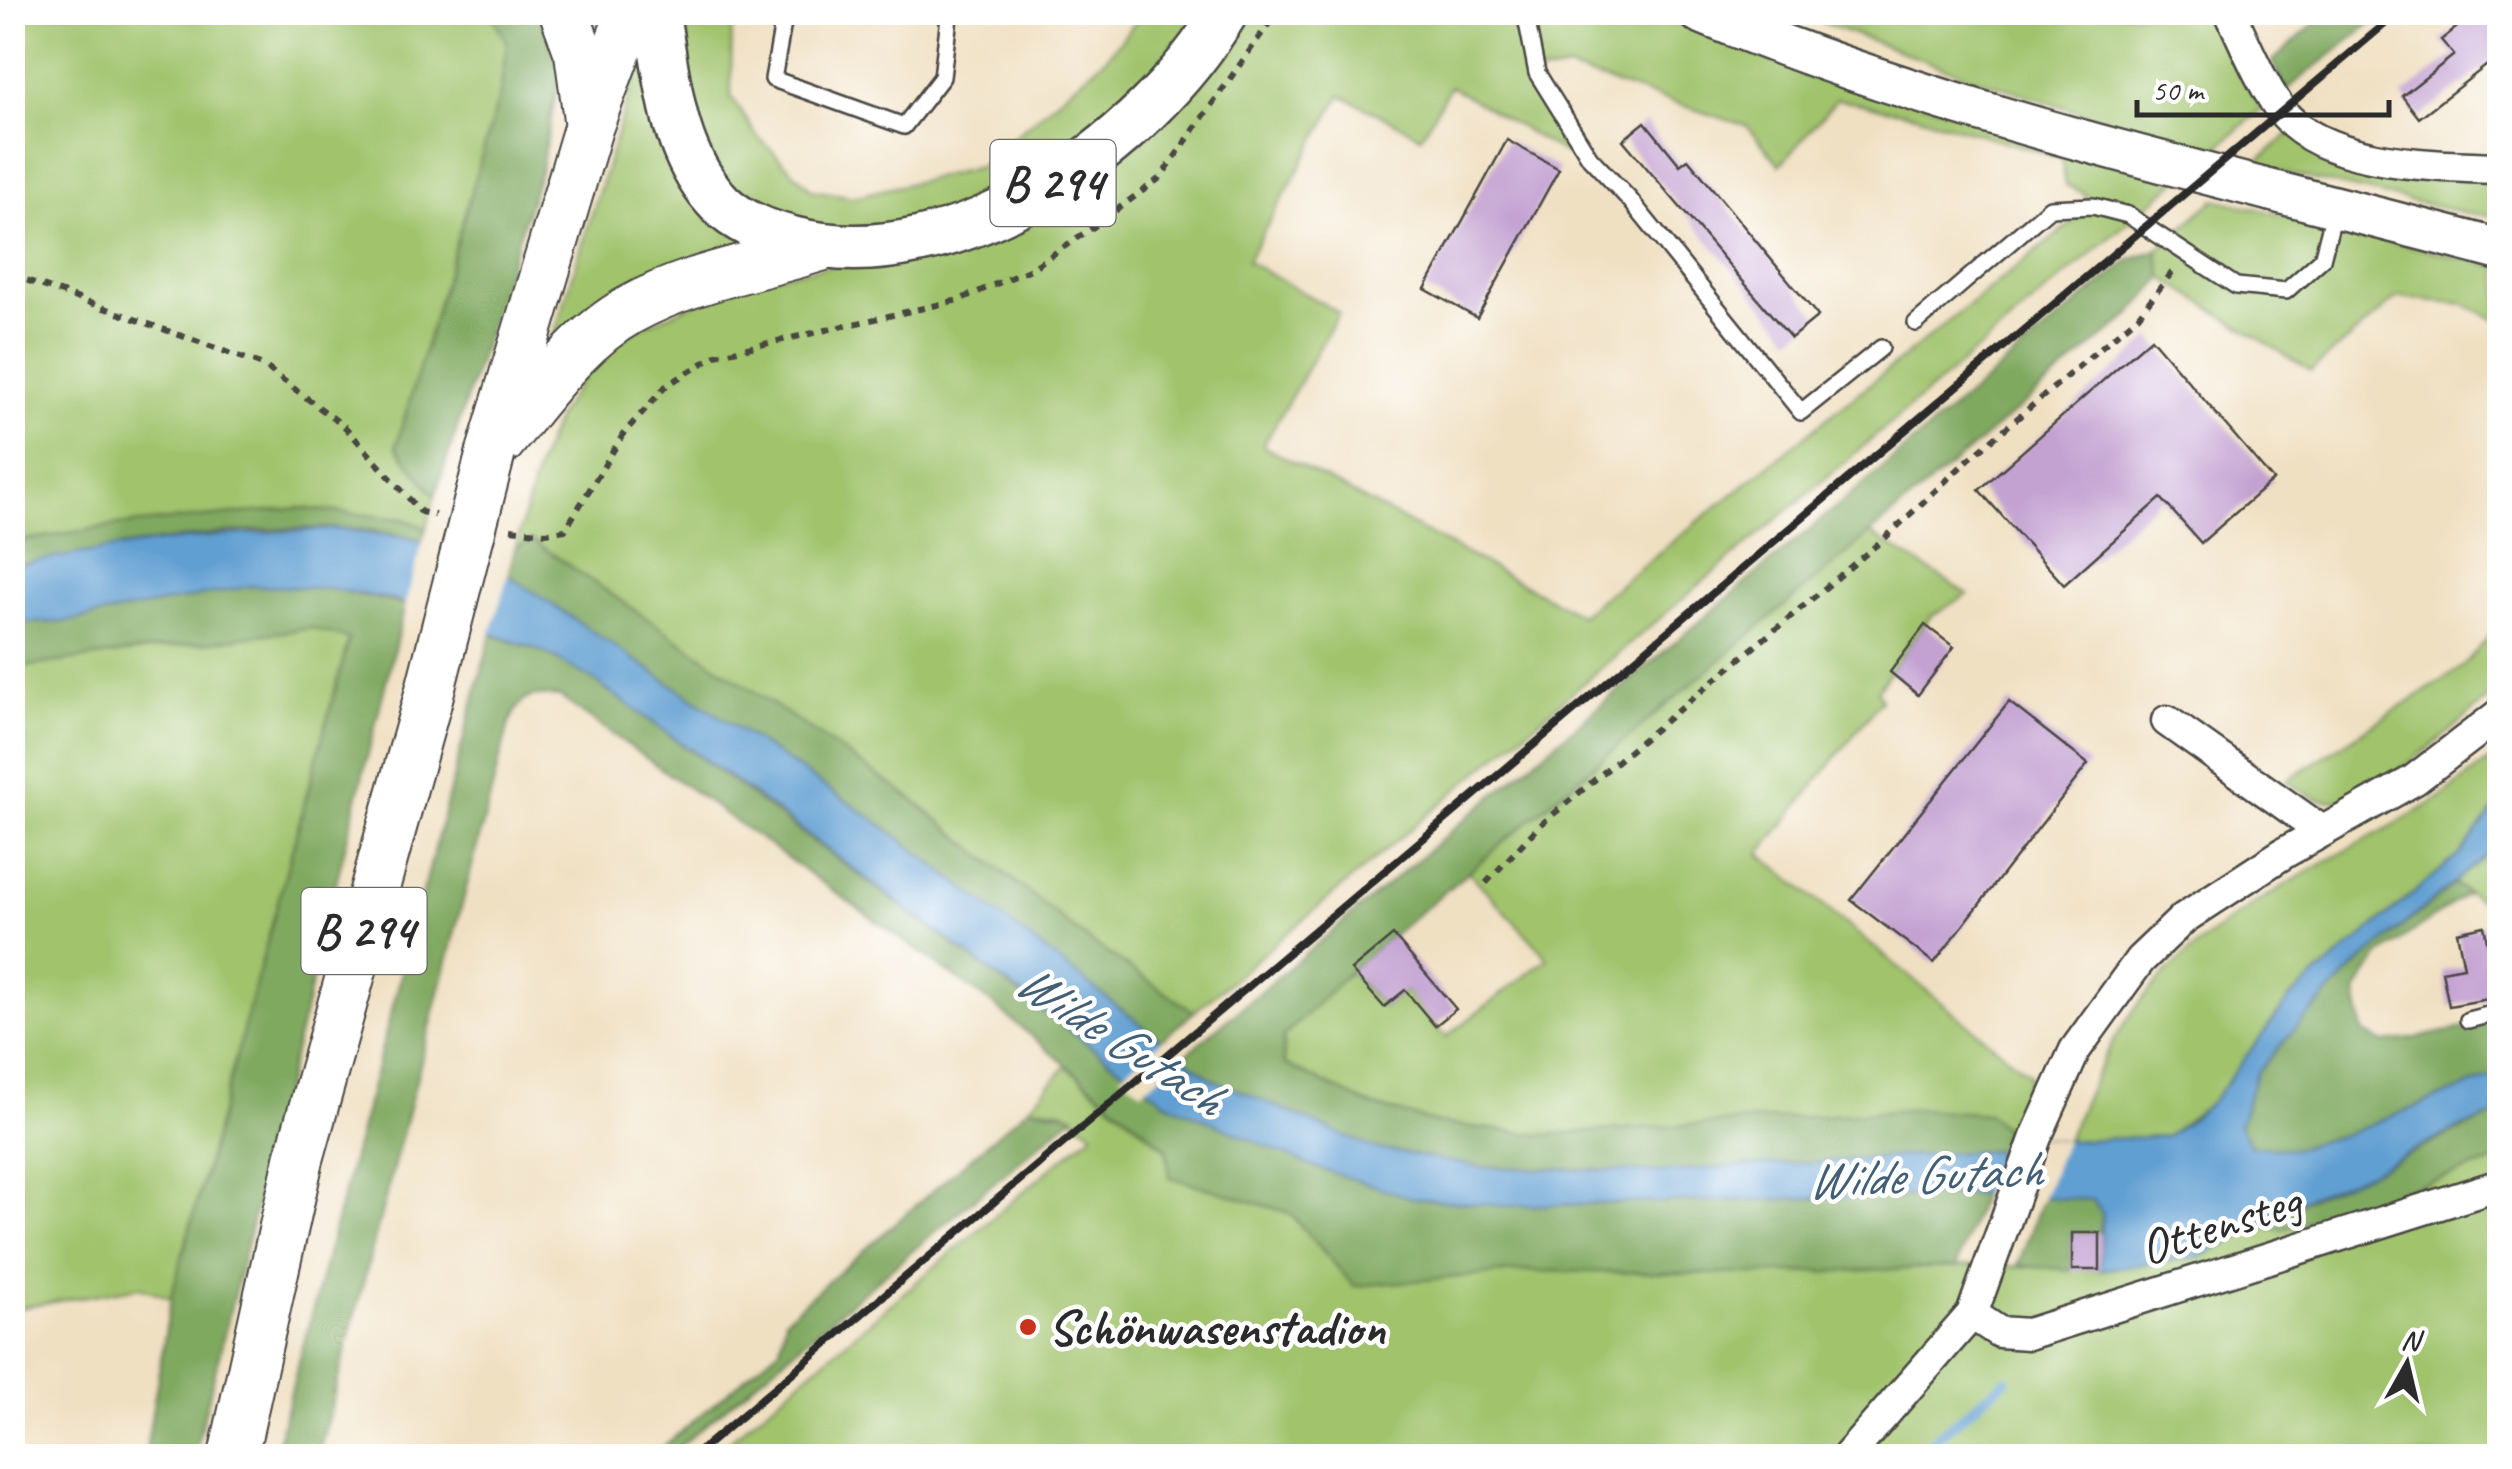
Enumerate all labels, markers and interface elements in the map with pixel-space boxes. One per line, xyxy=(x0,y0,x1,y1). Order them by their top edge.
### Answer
scale bar xyxy=(2137,55,2390,117)
text: 50 m xyxy=(2152,71,2205,109)
road number: B 294 xyxy=(990,140,1116,226)
road number: B 294 xyxy=(302,888,426,974)
water label: Wilde Gutach xyxy=(1004,947,1239,1132)
water label: Wilde Gutach xyxy=(1805,1136,2046,1214)
street label: Ottensteg xyxy=(2132,1168,2311,1279)
place label: Schönwasenstadion xyxy=(1048,1296,1386,1359)
north arrow xyxy=(2357,1314,2457,1414)
marker: Schönwasenstadion xyxy=(1017,1316,1039,1338)
text: N xyxy=(2399,1321,2426,1359)

